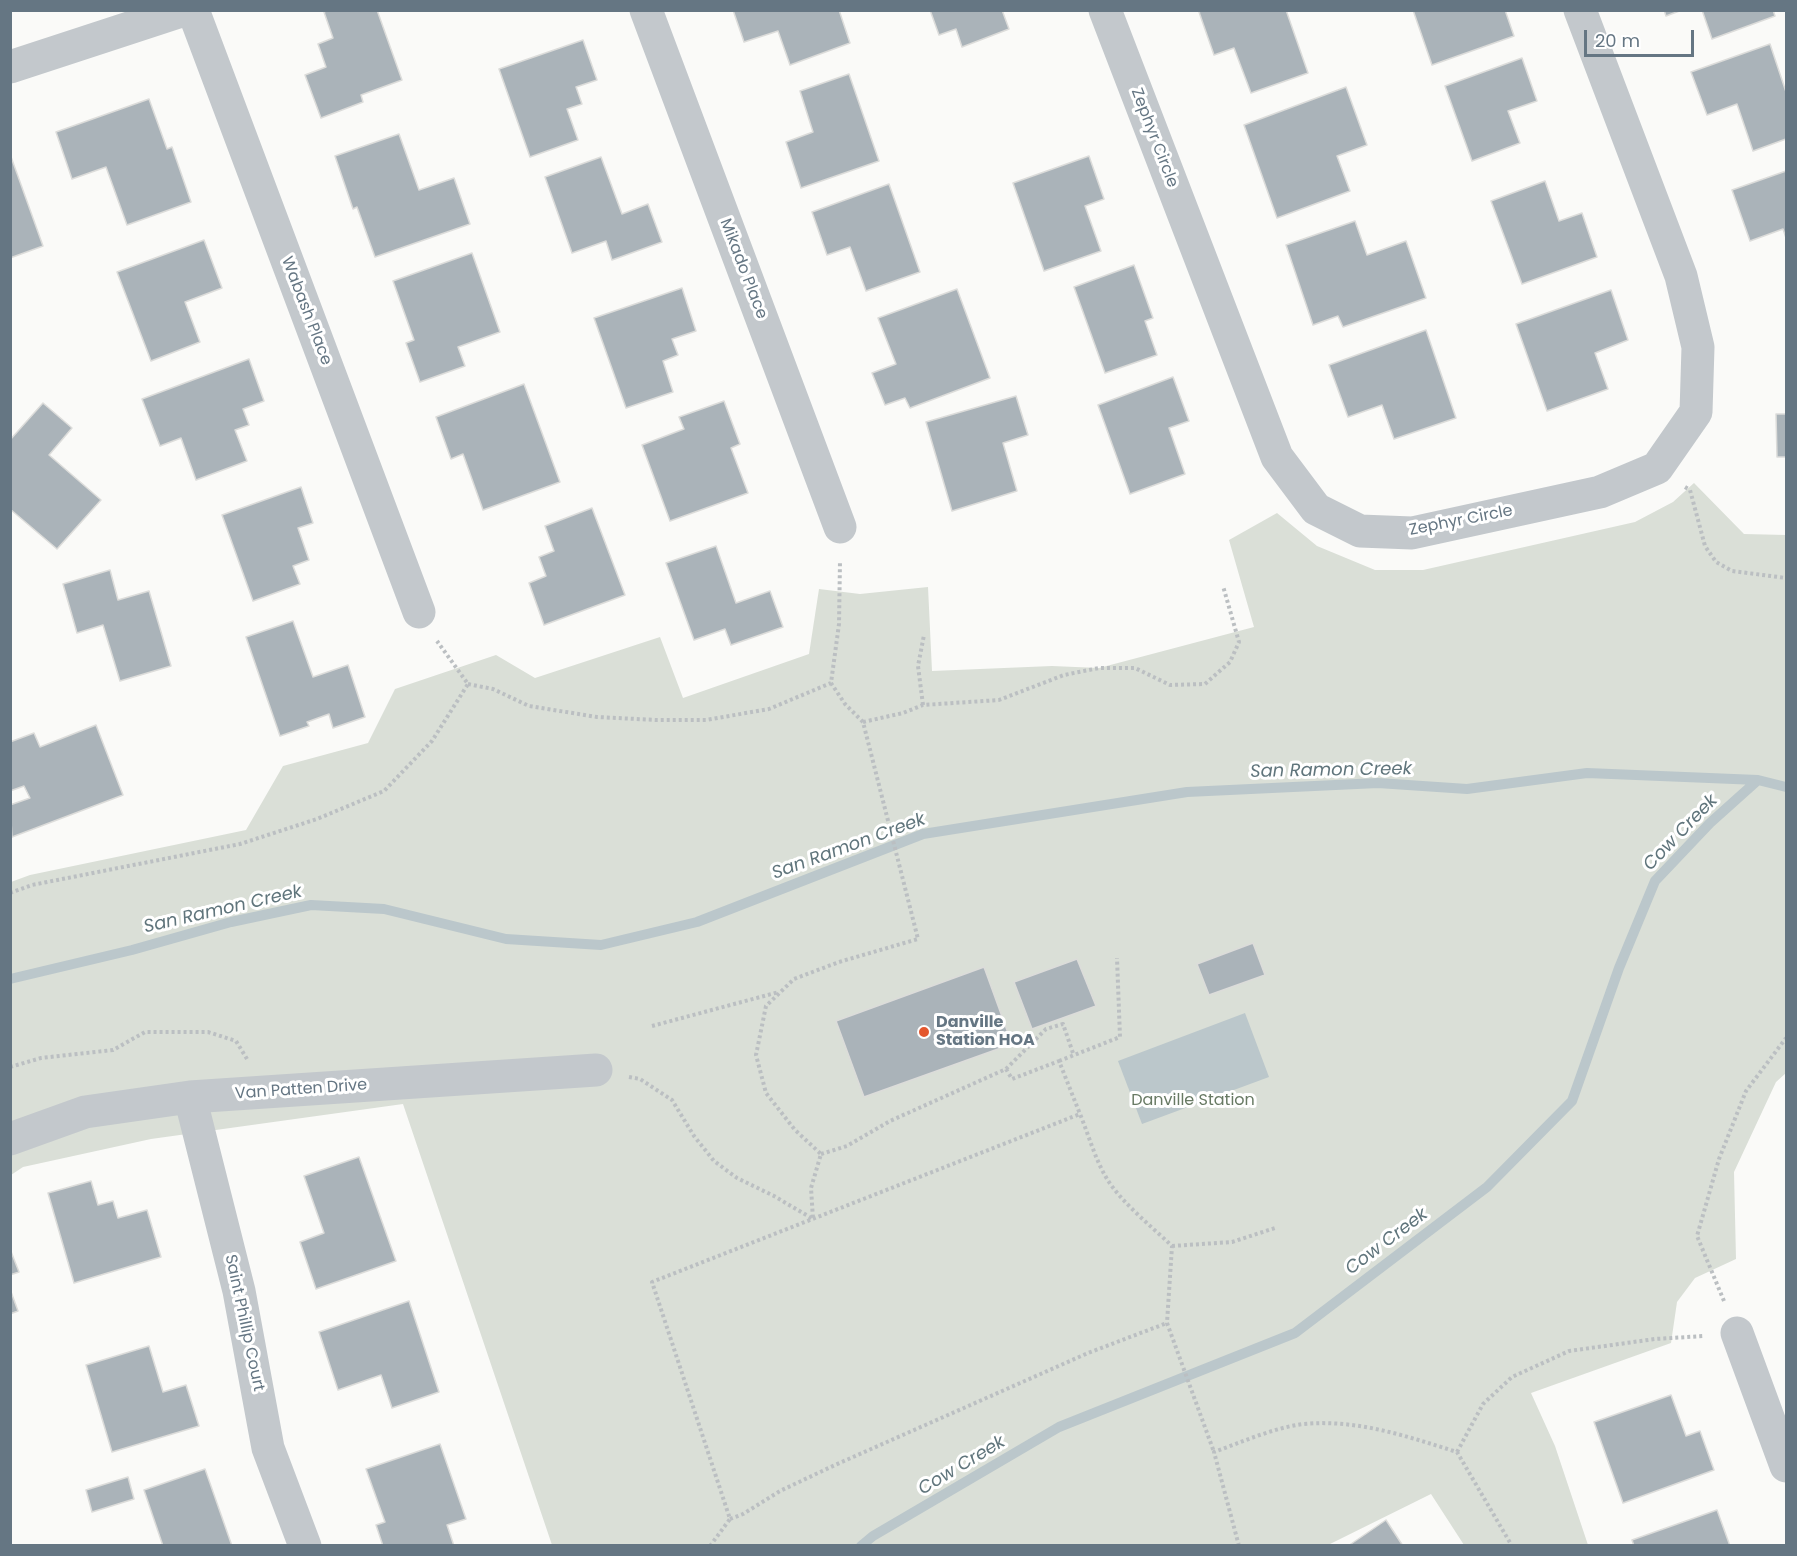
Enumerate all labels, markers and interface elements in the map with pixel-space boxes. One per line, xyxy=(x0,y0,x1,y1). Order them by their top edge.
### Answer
scale bar xyxy=(1587,18,1696,56)
text: 20 m xyxy=(1595,28,1640,53)
street label: Zephyr Circle xyxy=(1126,86,1182,190)
street label: Mikado Place xyxy=(715,216,771,322)
street label: Wabash Place xyxy=(277,254,335,368)
street label: Zephyr Circle xyxy=(1408,502,1514,540)
water label: San Ramon Creek xyxy=(1250,759,1412,783)
water label: Cow Creek xyxy=(1639,790,1723,876)
water label: San Ramon Creek xyxy=(769,809,929,885)
water label: San Ramon Creek xyxy=(142,881,304,939)
place label: Danville Station HOA xyxy=(936,1013,1035,1051)
marker: Danville Station HOA xyxy=(917,1025,931,1039)
street label: Van Patten Drive xyxy=(234,1076,368,1104)
park label: Danville Station xyxy=(1131,1091,1255,1111)
water label: Cow Creek xyxy=(1341,1204,1433,1280)
street label: Saint Phillip Court xyxy=(220,1253,268,1393)
water label: Cow Creek xyxy=(915,1432,1009,1500)

